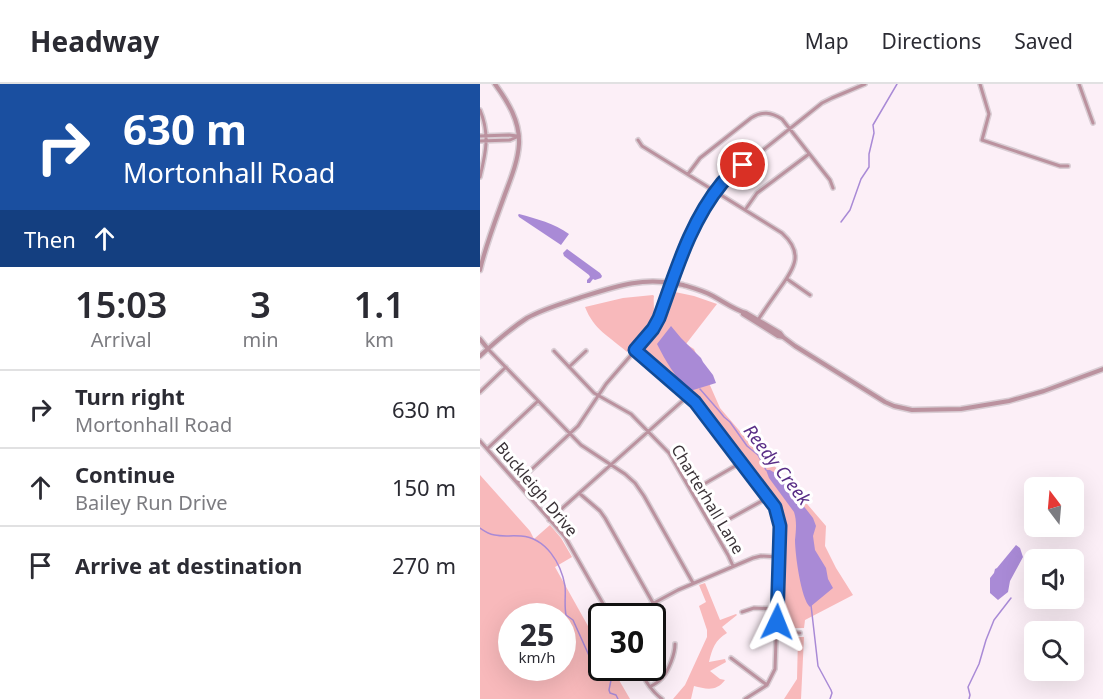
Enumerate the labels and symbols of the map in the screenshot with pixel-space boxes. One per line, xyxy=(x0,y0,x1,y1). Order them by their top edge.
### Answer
pin xyxy=(717,139,768,190)
water label: Reedy Creek xyxy=(739,419,817,510)
street label: Buckleigh Drive xyxy=(491,437,583,541)
street label: Charterhall Lane xyxy=(666,440,750,558)
north arrow xyxy=(1024,477,1084,537)
position arrow xyxy=(745,590,809,654)
speed limit sign: 30 xyxy=(588,603,666,681)

